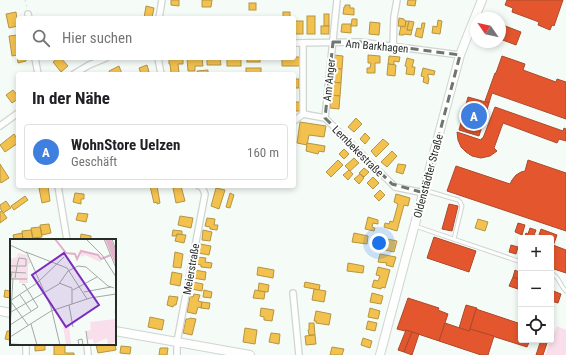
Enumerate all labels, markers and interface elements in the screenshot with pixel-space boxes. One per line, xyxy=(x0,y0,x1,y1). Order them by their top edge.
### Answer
north arrow xyxy=(470,12,506,48)
search box xyxy=(16,16,296,60)
icon: search xyxy=(30,27,52,49)
text: Hier suchen xyxy=(62,29,132,47)
street label: Am Barkhagen xyxy=(345,37,409,56)
street label: Am Anger xyxy=(321,57,338,102)
text: In der Nähe xyxy=(32,88,110,108)
pin: A xyxy=(461,101,487,131)
street label: Lembekestraße xyxy=(329,123,386,180)
street label: Oldenstädter Straße xyxy=(411,133,446,220)
text: WohnStore Uelzen xyxy=(71,136,180,154)
text: A xyxy=(42,145,50,160)
text: 160 m xyxy=(247,145,279,160)
text: Geschäft xyxy=(71,154,117,169)
your location xyxy=(369,233,389,253)
map controls xyxy=(518,235,554,343)
button: + xyxy=(518,235,554,271)
inset map xyxy=(10,239,116,345)
street label: Meierstraße xyxy=(181,242,202,296)
button: − xyxy=(518,271,554,307)
button: locate xyxy=(518,307,554,343)

